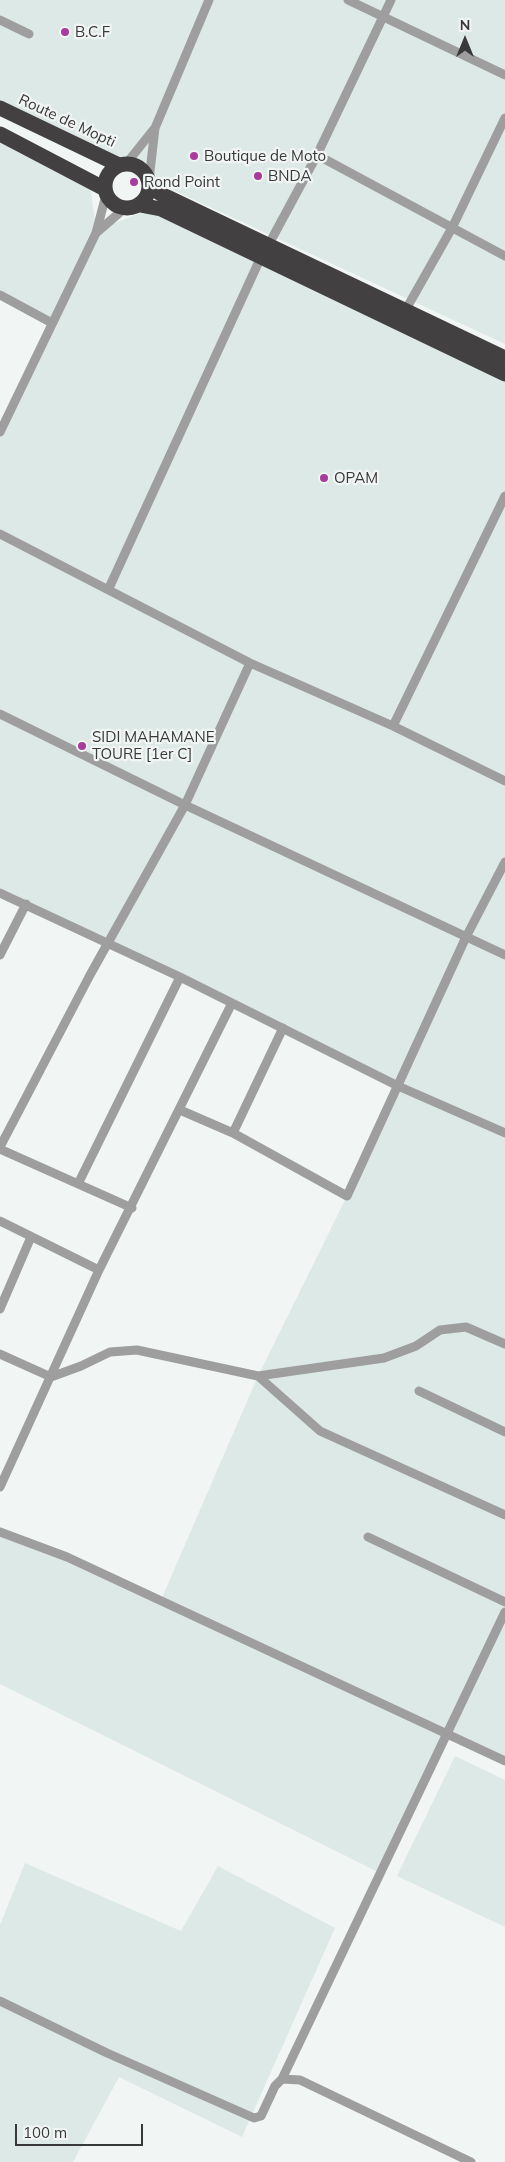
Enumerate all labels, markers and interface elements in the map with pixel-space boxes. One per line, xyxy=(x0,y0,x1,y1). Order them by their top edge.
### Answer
north arrow xyxy=(440,15,490,65)
text: N xyxy=(460,16,470,34)
place label: B.C.F xyxy=(75,23,110,41)
marker: B.C.F xyxy=(59,26,71,38)
street label: Route de Mopti xyxy=(16,91,118,151)
place label: Boutique de Moto xyxy=(204,147,326,165)
marker: Boutique de Moto xyxy=(188,150,200,162)
place label: BNDA xyxy=(268,167,311,185)
marker: BNDA xyxy=(252,170,264,182)
place label: Rond Point xyxy=(144,173,220,191)
marker: Rond Point xyxy=(128,176,140,188)
place label: OPAM xyxy=(334,469,378,487)
marker: OPAM xyxy=(318,472,330,484)
place label: SIDI MAHAMANE TOURE [1er C] xyxy=(92,728,215,763)
marker: SIDI MAHAMANE TOURE [1er C] xyxy=(76,740,88,752)
scale bar xyxy=(18,2114,145,2146)
text: 100 m xyxy=(23,2123,67,2142)

